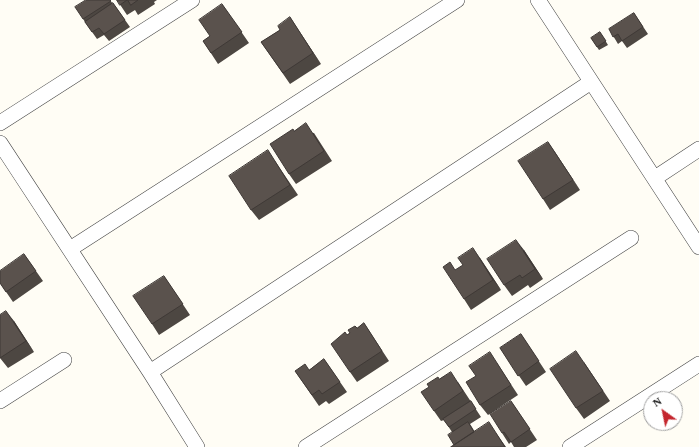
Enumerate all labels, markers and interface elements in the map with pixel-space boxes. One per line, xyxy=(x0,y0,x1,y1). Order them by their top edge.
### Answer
north arrow xyxy=(643,391,683,431)
text: N xyxy=(650,395,664,409)

